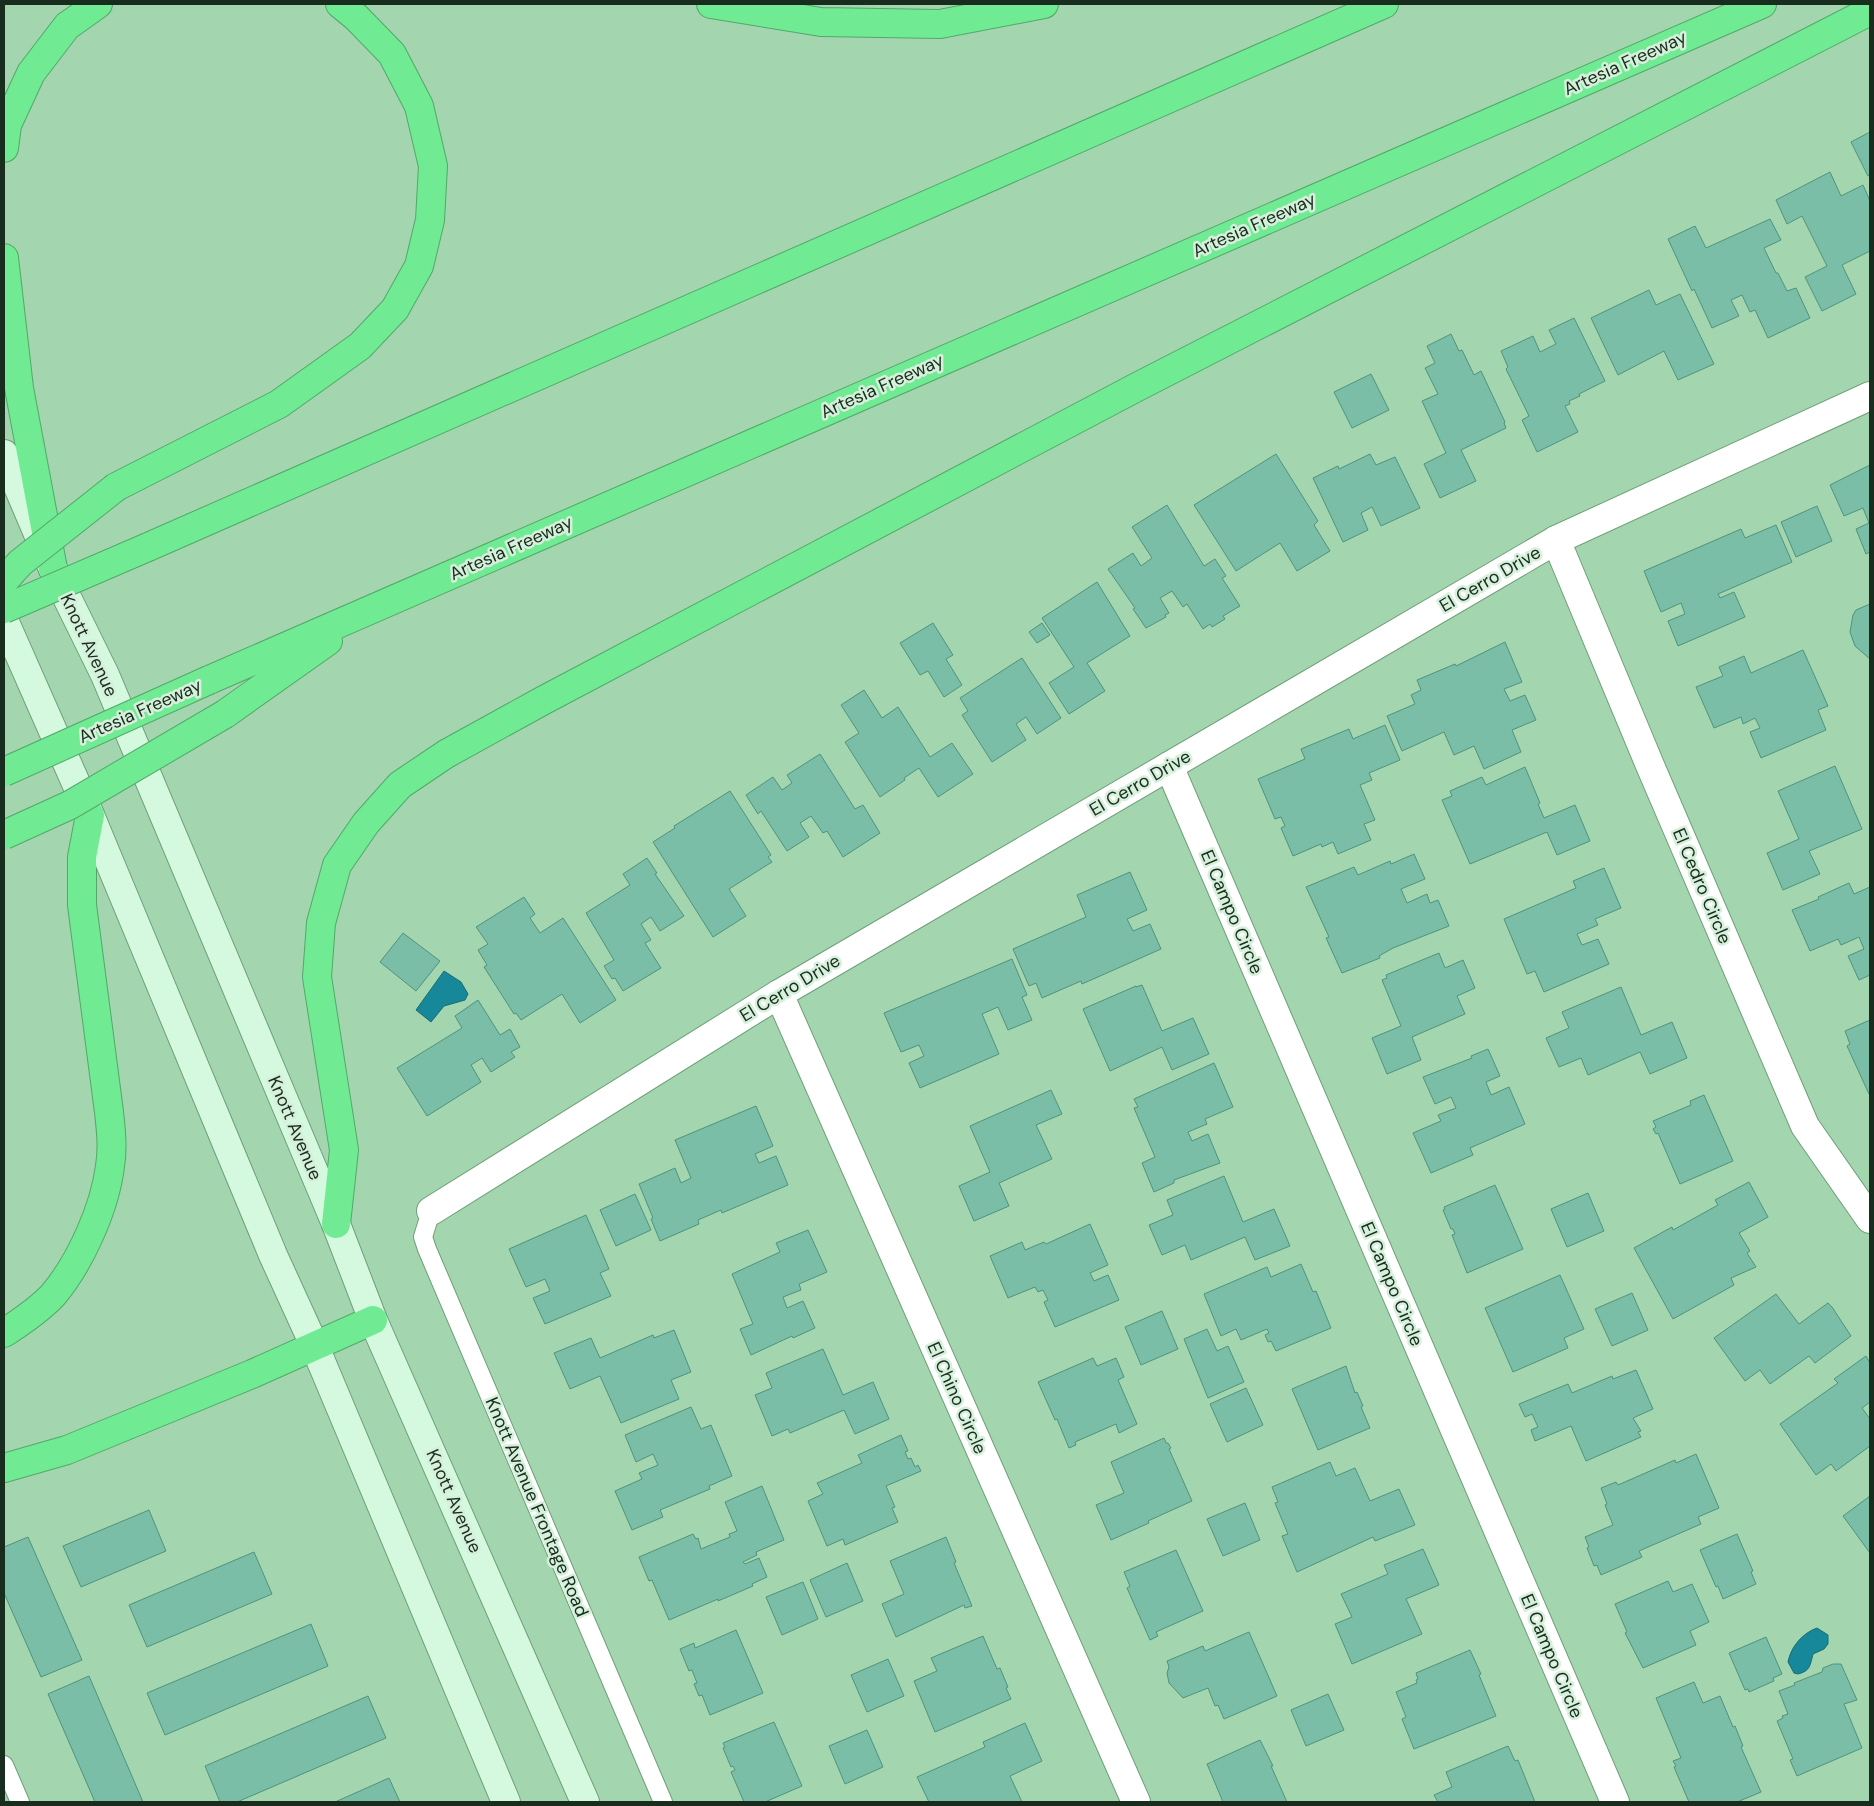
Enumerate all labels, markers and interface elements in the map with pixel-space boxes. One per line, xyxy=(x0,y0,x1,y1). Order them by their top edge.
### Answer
street label: Artesia Freeway xyxy=(1560,25,1690,101)
street label: Artesia Freeway xyxy=(1189,187,1319,263)
street label: Artesia Freeway xyxy=(817,348,947,424)
street label: Artesia Freeway xyxy=(446,510,576,586)
street label: El Cerro Drive xyxy=(1435,540,1545,618)
street label: Knott Avenue xyxy=(55,590,123,700)
street label: Artesia Freeway xyxy=(75,673,205,749)
street label: El Cerro Drive xyxy=(1085,744,1195,822)
street label: El Cedro Circle xyxy=(1667,825,1737,947)
street label: El Campo Circle xyxy=(1195,846,1269,978)
street label: El Cerro Drive xyxy=(735,949,845,1027)
street label: Knott Avenue xyxy=(262,1072,328,1184)
street label: El Campo Circle xyxy=(1355,1218,1429,1350)
street label: El Chino Circle xyxy=(922,1338,992,1458)
street label: Knott Avenue Frontage Road xyxy=(480,1393,594,1621)
street label: Knott Avenue xyxy=(420,1445,488,1557)
street label: El Campo Circle xyxy=(1515,1590,1589,1722)

